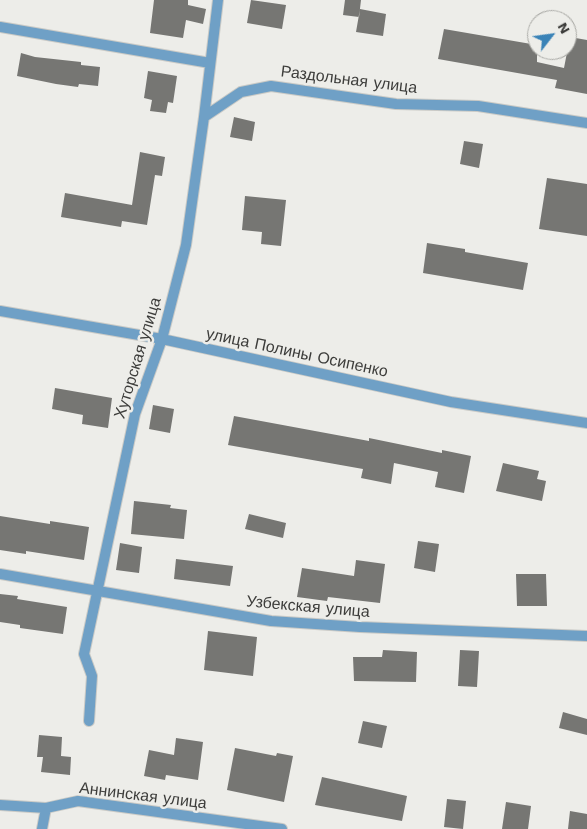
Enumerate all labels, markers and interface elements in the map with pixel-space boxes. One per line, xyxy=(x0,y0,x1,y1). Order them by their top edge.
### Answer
north arrow xyxy=(527,10,577,60)
text: N xyxy=(555,20,574,36)
street label: Раздольная улица xyxy=(280,62,418,98)
street label: Хуторская улица xyxy=(110,295,166,421)
street label: улица Полины Осипенко xyxy=(204,324,390,382)
street label: Узбекская улица xyxy=(245,592,371,622)
street label: Аннинская улица xyxy=(78,779,208,813)

